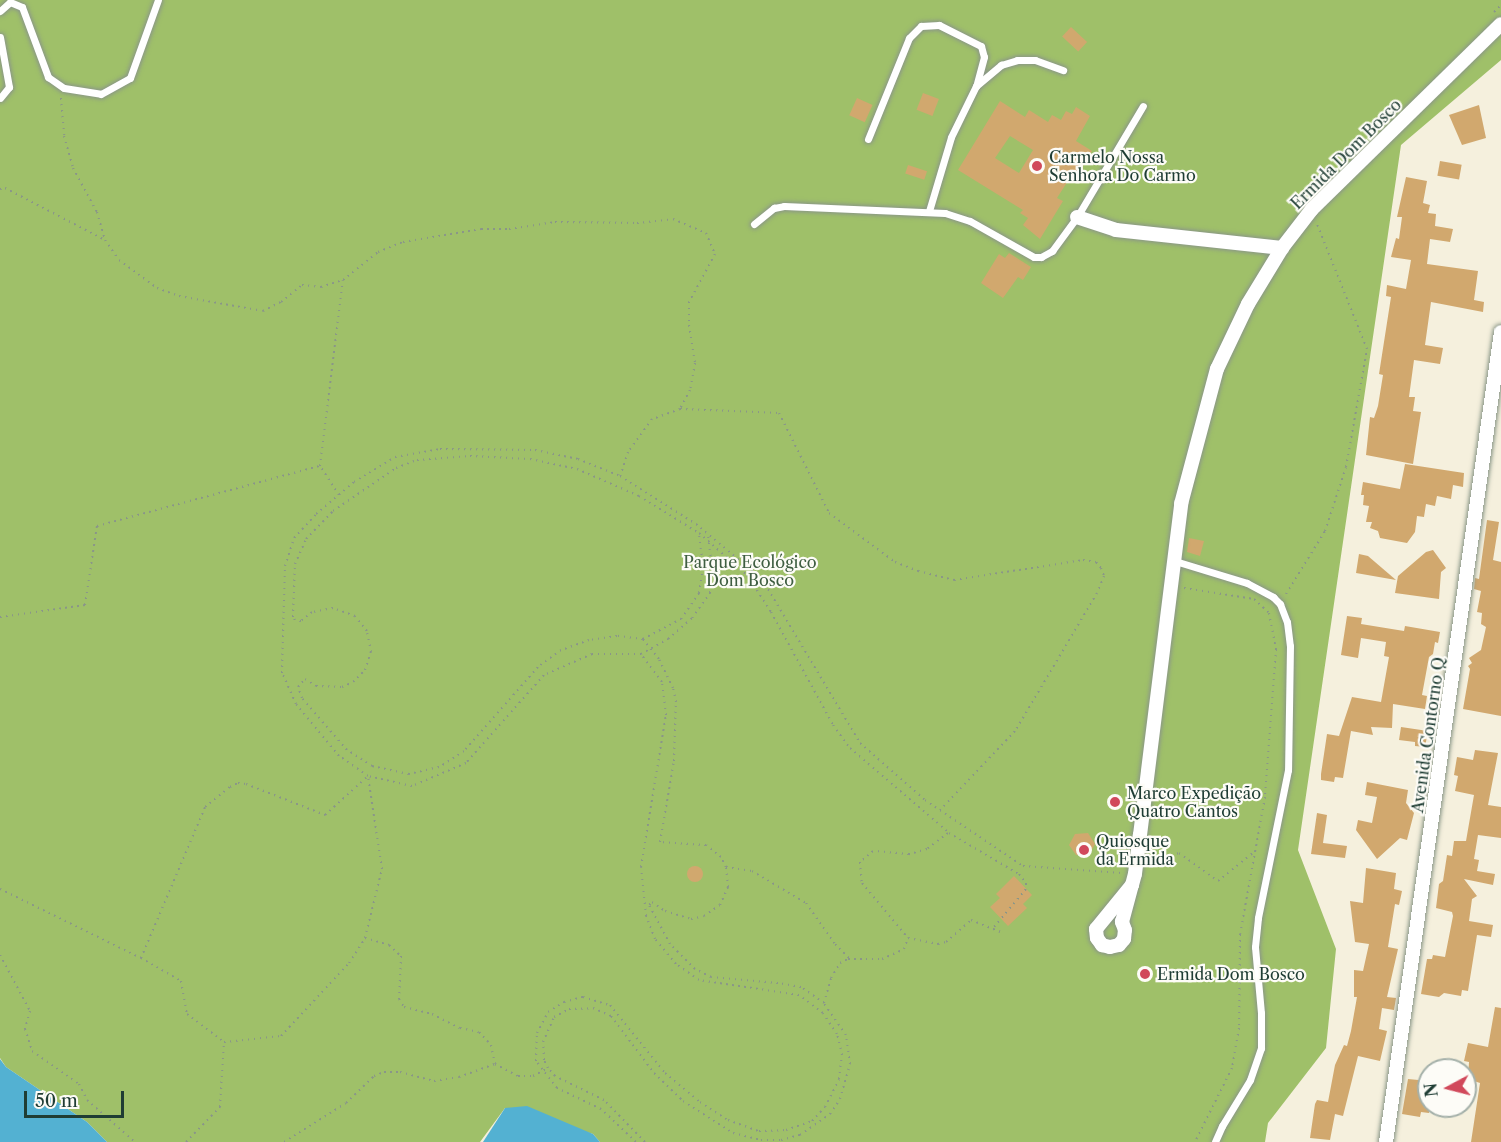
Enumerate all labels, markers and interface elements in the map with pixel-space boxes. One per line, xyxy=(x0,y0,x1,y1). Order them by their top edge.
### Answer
street label: Ermida Dom Bosco xyxy=(1287,95,1405,213)
place label: Carmelo Nossa Senhora Do Carmo xyxy=(1049,147,1196,185)
marker: Carmelo Nossa Senhora Do Carmo xyxy=(1030,159,1044,173)
park label: Parque Ecológico Dom Bosco xyxy=(683,552,817,590)
street label: Avenida Contorno Q xyxy=(1408,656,1448,814)
place label: Marco Expedição Quatro Cantos xyxy=(1127,783,1261,821)
marker: Marco Expedição Quatro Cantos xyxy=(1108,795,1122,809)
place label: Quiosque da Ermida xyxy=(1096,831,1174,869)
marker: Quiosque da Ermida xyxy=(1077,843,1091,857)
place label: Ermida Dom Bosco xyxy=(1157,964,1305,984)
marker: Ermida Dom Bosco xyxy=(1138,967,1152,981)
north arrow xyxy=(1417,1058,1477,1118)
scale bar xyxy=(27,1079,128,1117)
text: N xyxy=(1420,1082,1442,1098)
text: 50 m xyxy=(35,1090,78,1112)

